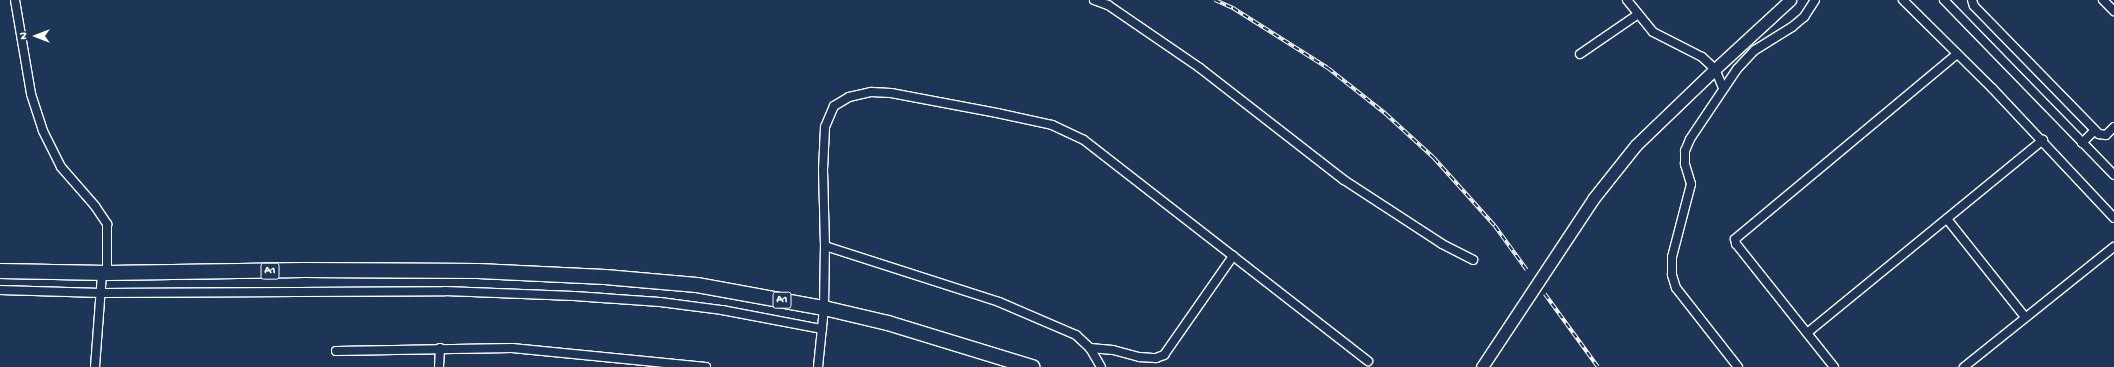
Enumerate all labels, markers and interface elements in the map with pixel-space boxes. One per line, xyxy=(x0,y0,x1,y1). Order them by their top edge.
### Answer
north arrow xyxy=(16,16,56,56)
text: N xyxy=(18,32,30,40)
road number: A1 xyxy=(260,262,280,280)
road number: A1 xyxy=(772,291,792,309)

